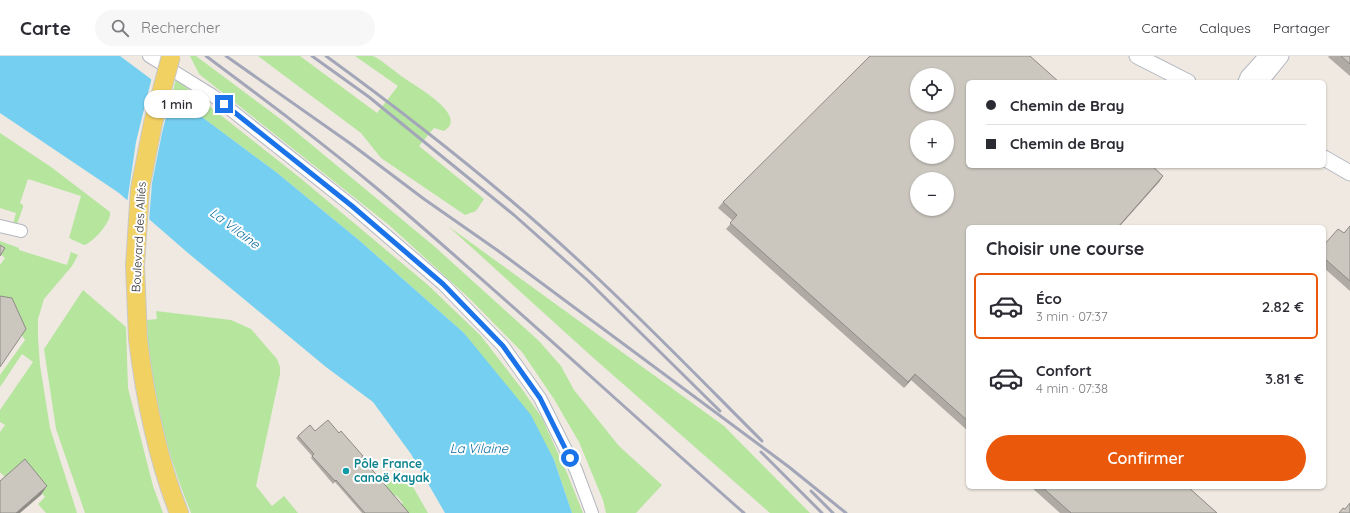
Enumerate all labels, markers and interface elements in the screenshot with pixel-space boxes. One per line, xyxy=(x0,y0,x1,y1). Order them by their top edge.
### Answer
search box xyxy=(95,10,375,46)
text: Carte xyxy=(20,16,71,40)
icon: search xyxy=(109,17,131,39)
text: Rechercher xyxy=(141,18,220,37)
text: Carte xyxy=(1142,19,1177,37)
text: Calques xyxy=(1199,19,1251,37)
text: Partager xyxy=(1273,19,1330,37)
map controls xyxy=(910,68,954,216)
button: locate xyxy=(910,68,954,112)
callout: 1 min xyxy=(144,90,210,118)
route end xyxy=(215,95,233,113)
text: 1 min xyxy=(161,96,193,112)
text: Chemin de Bray xyxy=(1010,96,1124,115)
button: + xyxy=(910,120,954,164)
text: Chemin de Bray xyxy=(1010,134,1124,153)
button: − xyxy=(910,172,954,216)
street label: Boulevard des Alliés xyxy=(128,181,149,293)
water label: La Vilaine xyxy=(207,204,264,252)
text: Choisir une course xyxy=(986,237,1144,260)
icon: car xyxy=(988,288,1024,324)
text: Éco xyxy=(1036,289,1062,308)
text: 2.82 € xyxy=(1262,297,1304,316)
text: 3 min · 07:37 xyxy=(1036,308,1108,324)
icon: car xyxy=(988,360,1024,396)
text: Confort xyxy=(1036,361,1092,380)
text: 3.81 € xyxy=(1265,369,1304,388)
text: 4 min · 07:38 xyxy=(1036,380,1108,396)
button: Confirmer xyxy=(986,435,1306,481)
water label: La Vilaine xyxy=(450,440,509,456)
route start xyxy=(561,449,579,467)
place label: Pôle France canoë Kayak xyxy=(354,456,430,485)
marker: Pôle France canoë Kayak xyxy=(341,466,351,476)

